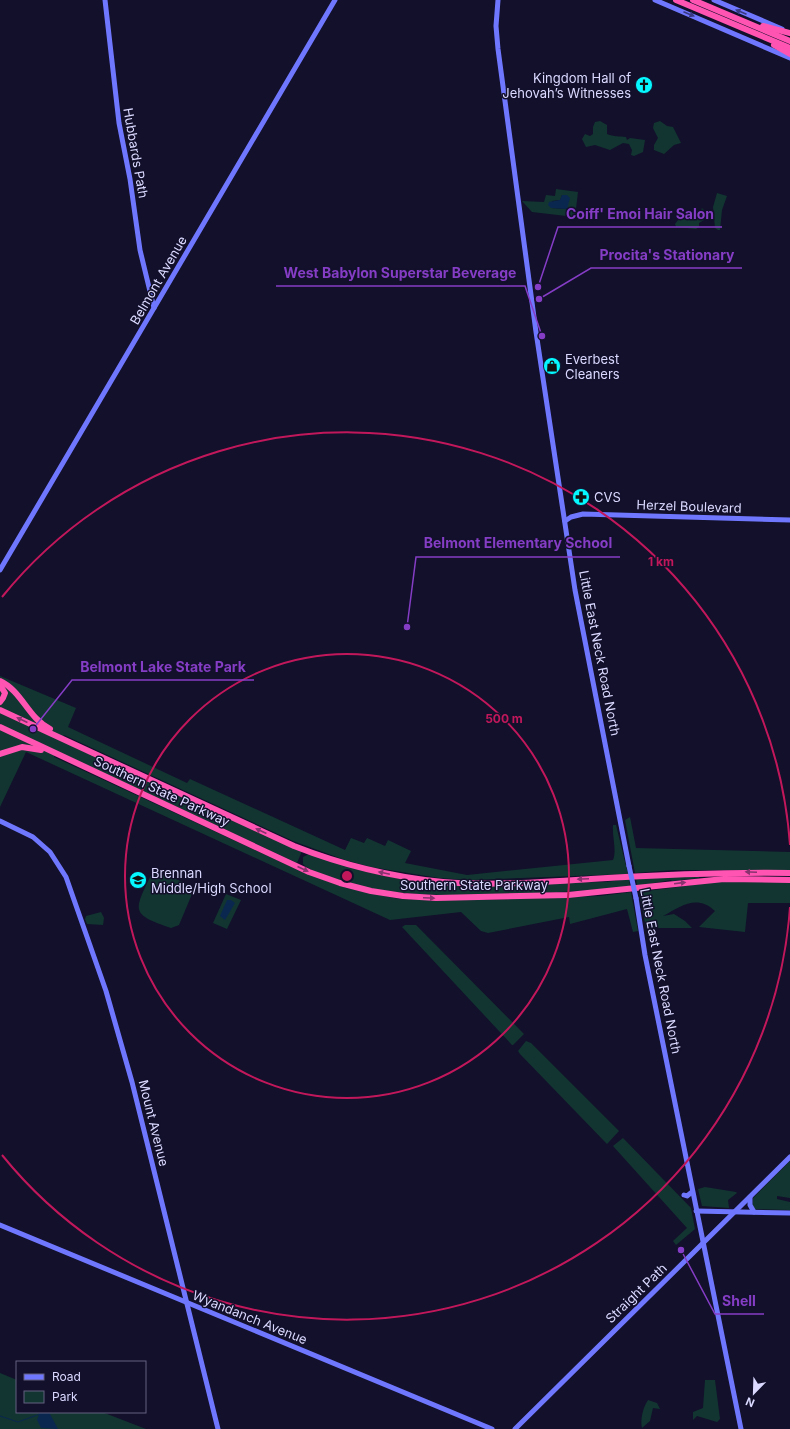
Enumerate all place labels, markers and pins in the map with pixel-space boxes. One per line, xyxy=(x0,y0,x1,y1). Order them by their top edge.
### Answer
place label: Kingdom Hall of Jehovah’s Witnesses xyxy=(502,70,631,101)
church icon: Kingdom Hall of Jehovah’s Witnesses xyxy=(634,75,654,95)
callout: Coiff' Emoi Hair Salon xyxy=(558,201,722,227)
callout: Procita's Stationary xyxy=(591,242,742,268)
callout: West Babylon Superstar Beverage xyxy=(276,260,525,286)
place label: Everbest Cleaners xyxy=(565,351,620,382)
shop icon: Everbest Cleaners xyxy=(542,356,562,376)
pharmacy icon: CVS xyxy=(571,487,591,507)
place label: CVS xyxy=(594,489,621,505)
callout: Belmont Elementary School xyxy=(416,531,620,557)
callout: Belmont Lake State Park xyxy=(72,654,254,680)
place label: Brennan Middle/High School xyxy=(151,865,272,896)
centre of rings xyxy=(340,869,354,883)
school or university icon: Brennan Middle/High School xyxy=(128,870,148,890)
callout: Shell xyxy=(715,1288,764,1314)

